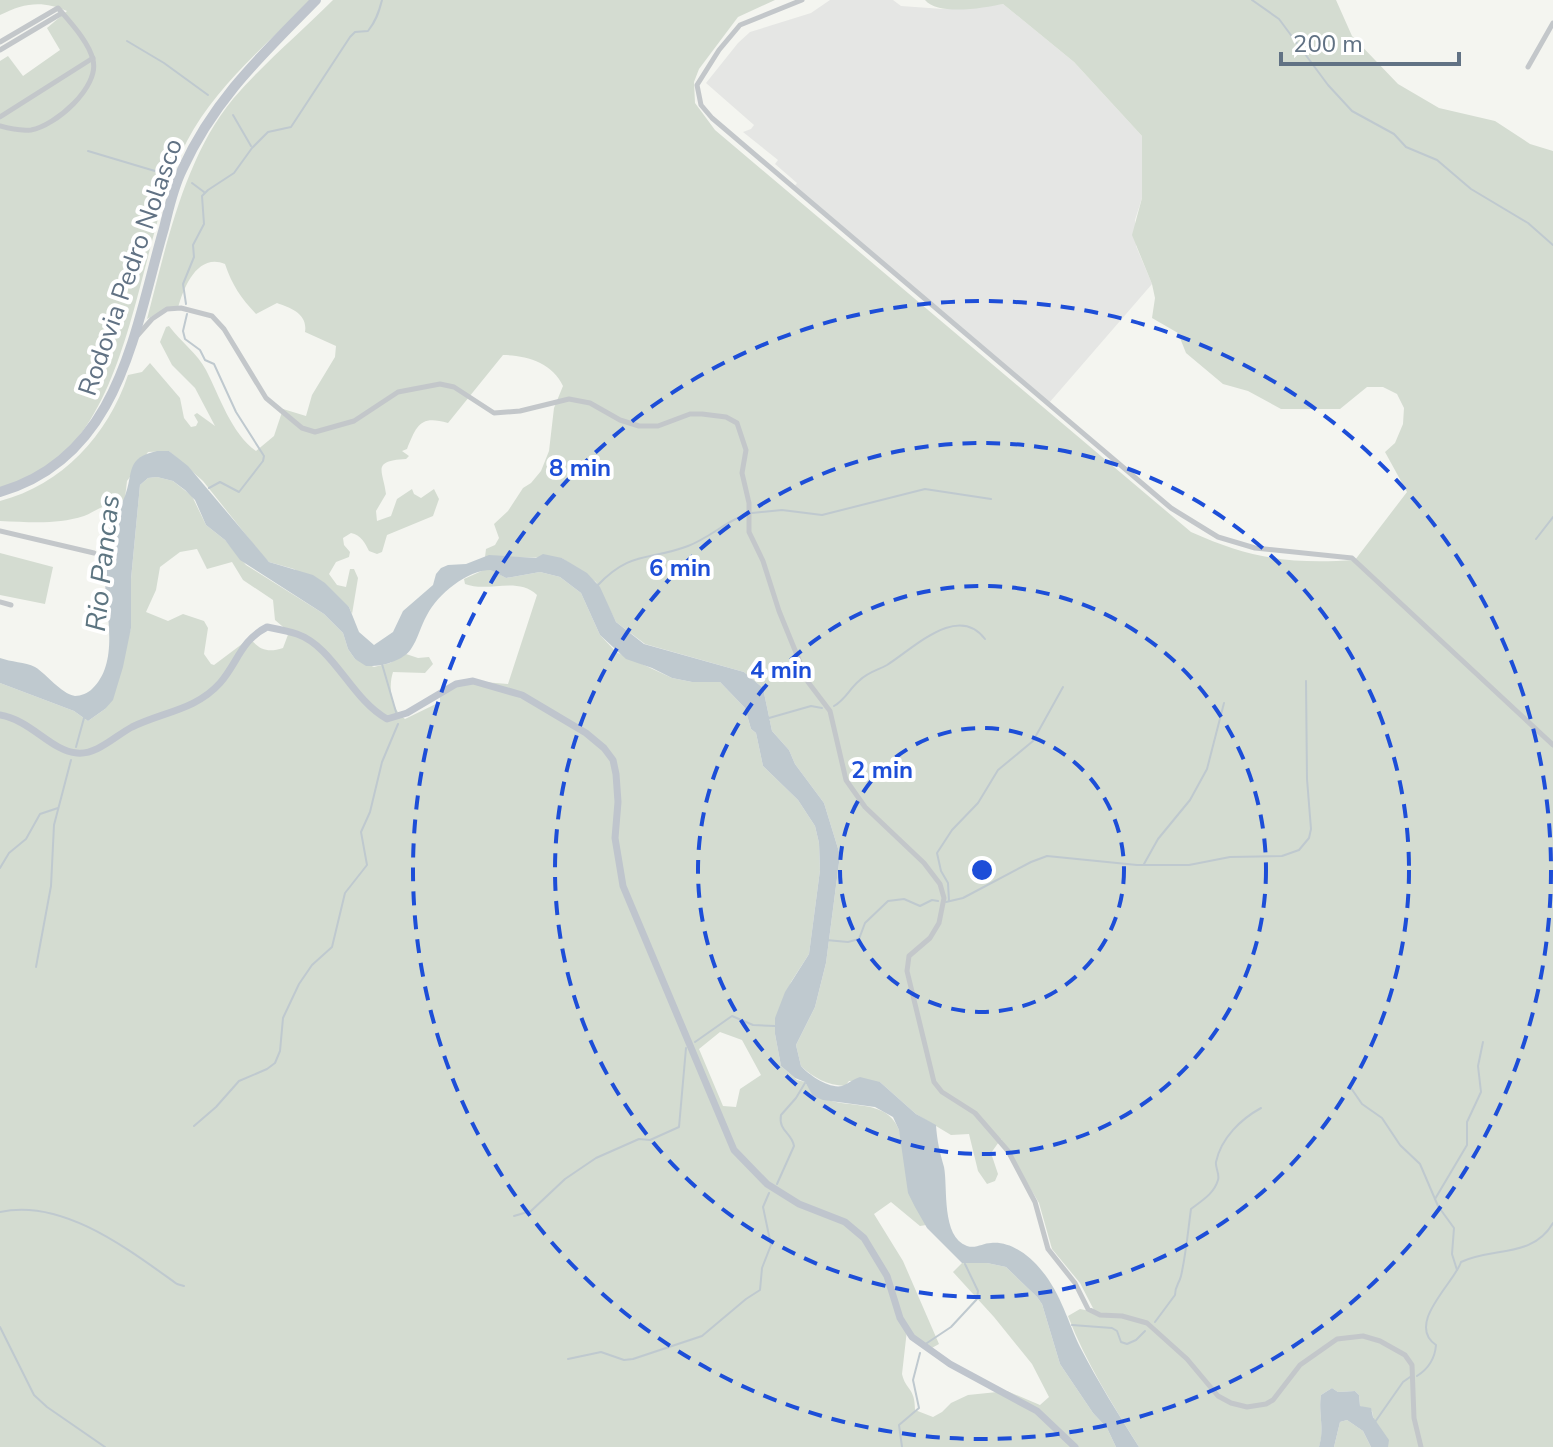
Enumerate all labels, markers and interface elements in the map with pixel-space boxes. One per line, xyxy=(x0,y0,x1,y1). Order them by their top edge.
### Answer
scale bar xyxy=(1281,16,1459,66)
text: 200 m xyxy=(1293,28,1363,60)
street label: Rodovia Pedro Nolasco xyxy=(70,134,191,400)
text: 8 min xyxy=(549,452,611,484)
water label: Rio Pancas xyxy=(77,493,129,633)
text: 6 min xyxy=(649,552,711,584)
text: 4 min xyxy=(750,654,812,686)
text: 2 min xyxy=(851,754,913,786)
centre of rings xyxy=(968,856,996,884)

